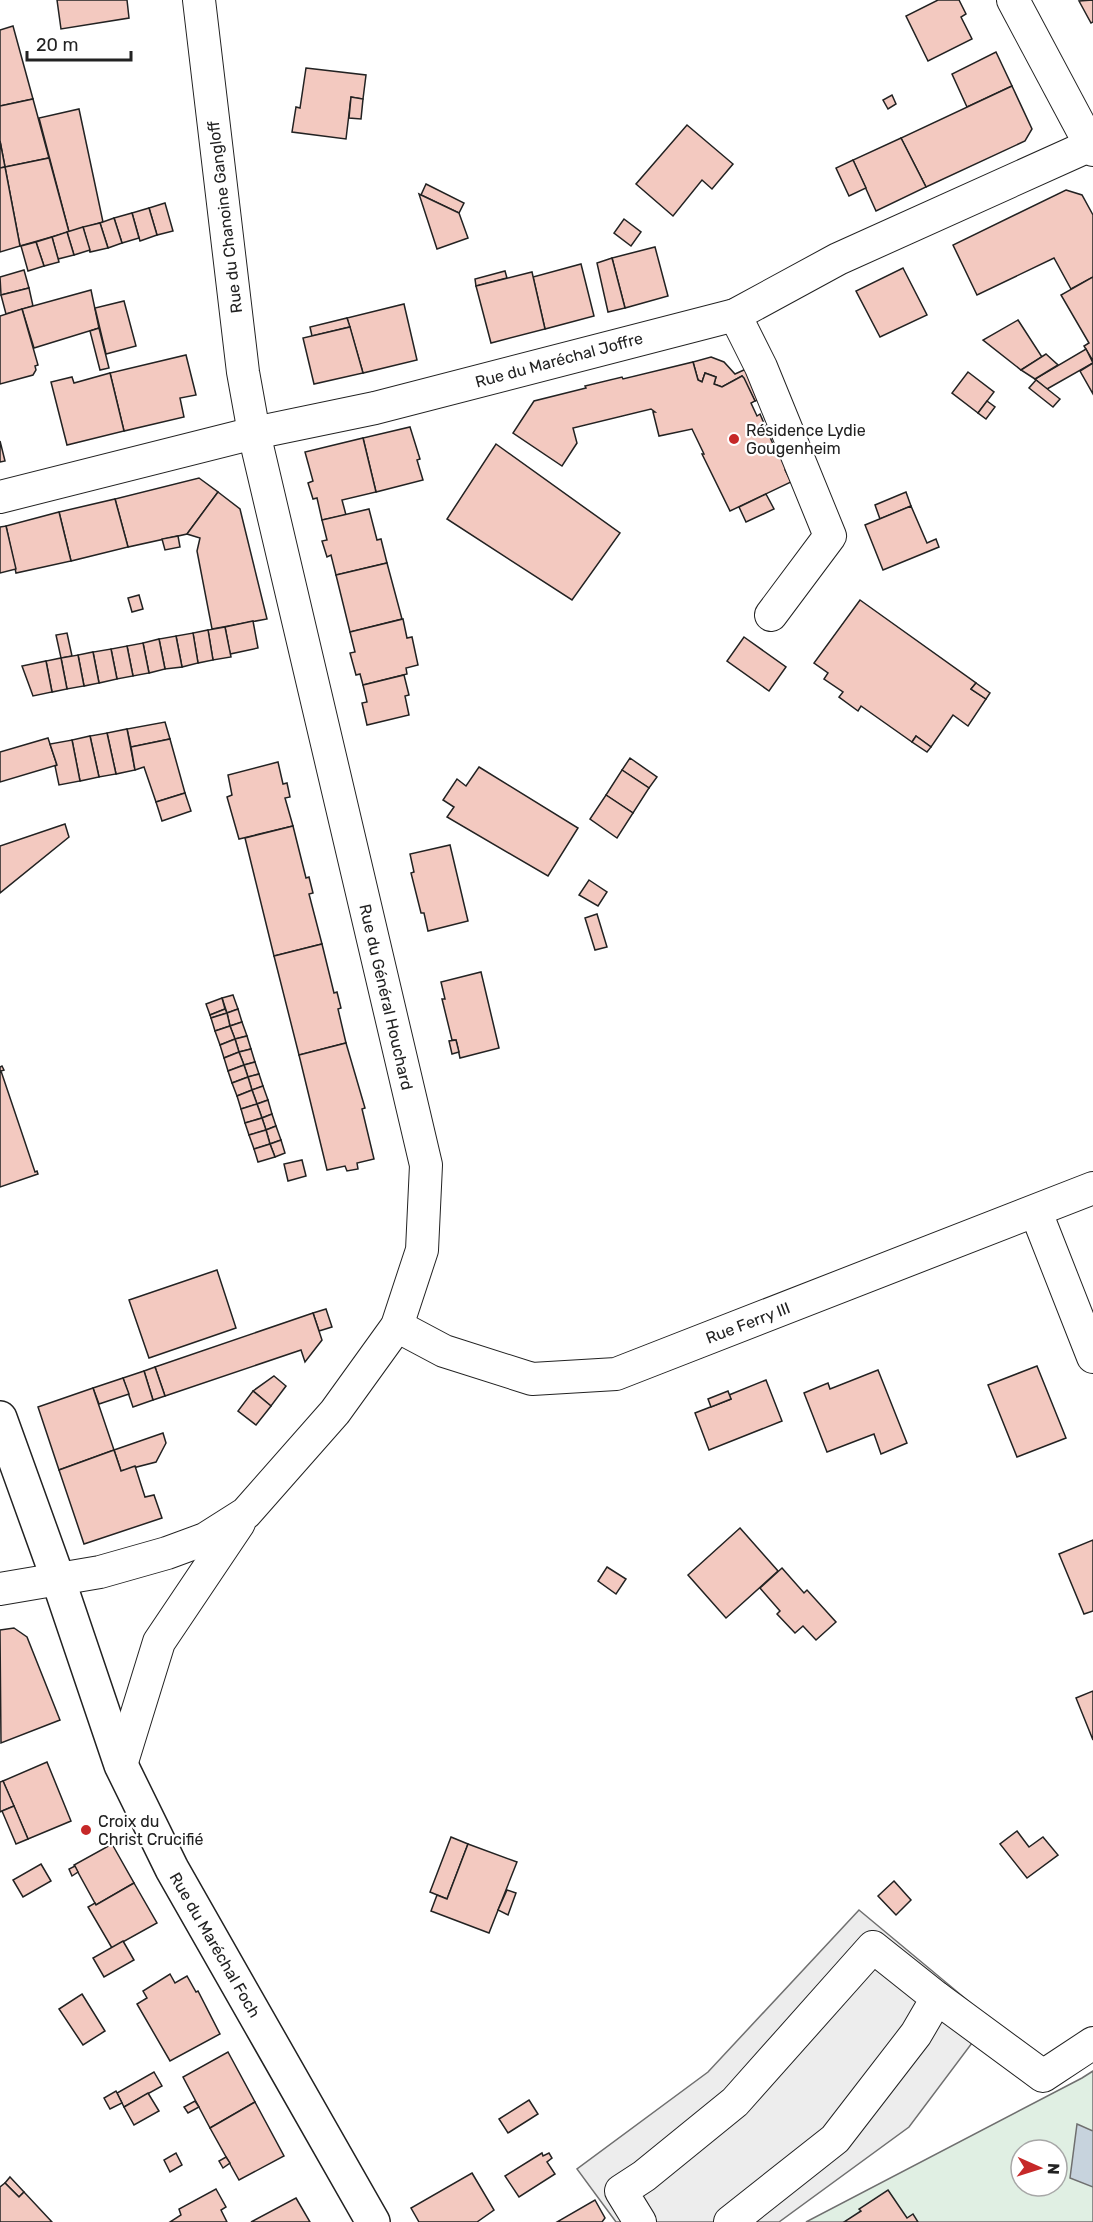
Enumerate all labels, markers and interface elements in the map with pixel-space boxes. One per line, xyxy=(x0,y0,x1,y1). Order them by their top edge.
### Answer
scale bar xyxy=(27,24,130,62)
text: 20 m xyxy=(36,34,78,56)
street label: Rue du Chanoine Gangloff xyxy=(204,120,246,314)
street label: Rue du Maréchal Joffre xyxy=(473,328,645,392)
place label: Résidence Lydie Gougenheim xyxy=(746,421,866,458)
marker: Résidence Lydie Gougenheim xyxy=(727,432,741,446)
street label: Rue du Général Houchard xyxy=(355,902,417,1092)
street label: Rue Ferry III xyxy=(703,1298,793,1348)
place label: Croix du Christ Crucifié xyxy=(98,1812,204,1849)
marker: Croix du Christ Crucifié xyxy=(79,1823,93,1837)
street label: Rue du Maréchal Foch xyxy=(166,1869,264,2021)
north arrow xyxy=(1009,2138,1069,2198)
text: N xyxy=(1044,2163,1063,2175)

